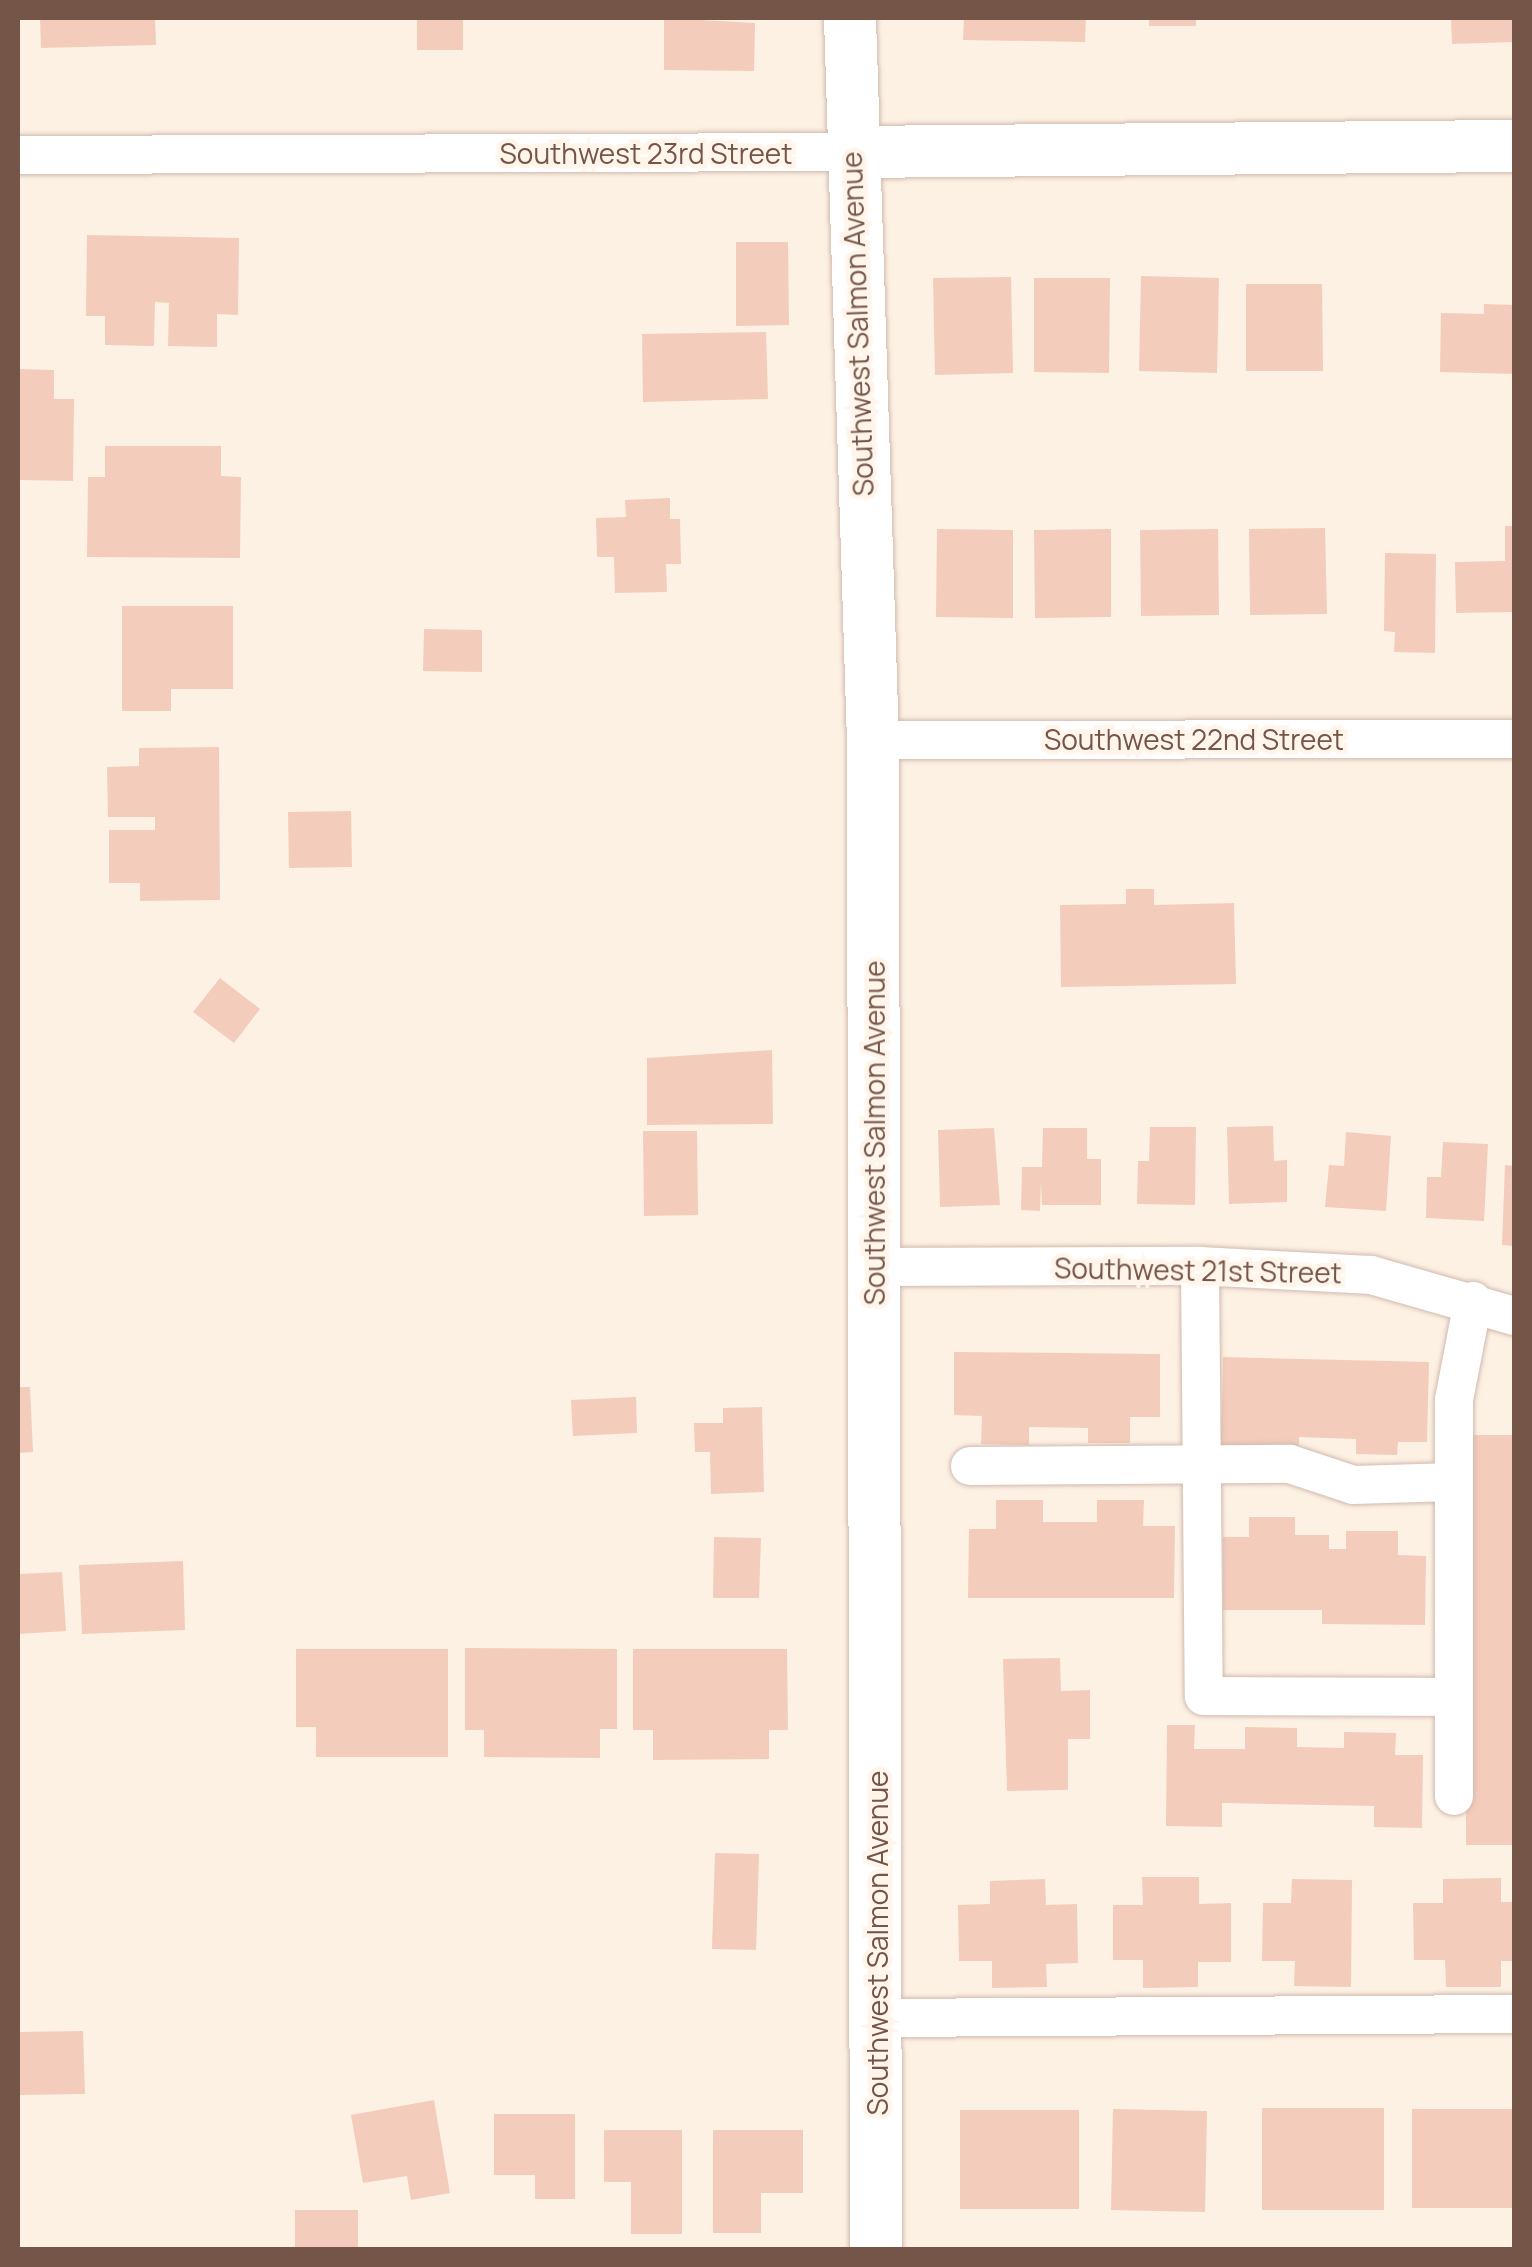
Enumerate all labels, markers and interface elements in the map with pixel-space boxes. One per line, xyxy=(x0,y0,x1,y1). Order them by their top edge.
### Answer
street label: Southwest 23rd Street xyxy=(500,136,792,170)
street label: Southwest Salmon Avenue xyxy=(834,151,880,497)
street label: Southwest 22nd Street xyxy=(1044,722,1344,756)
street label: Southwest Salmon Avenue xyxy=(857,961,891,1305)
street label: Southwest 21st Street xyxy=(1054,1251,1342,1289)
street label: Southwest Salmon Avenue xyxy=(860,1771,894,2115)

